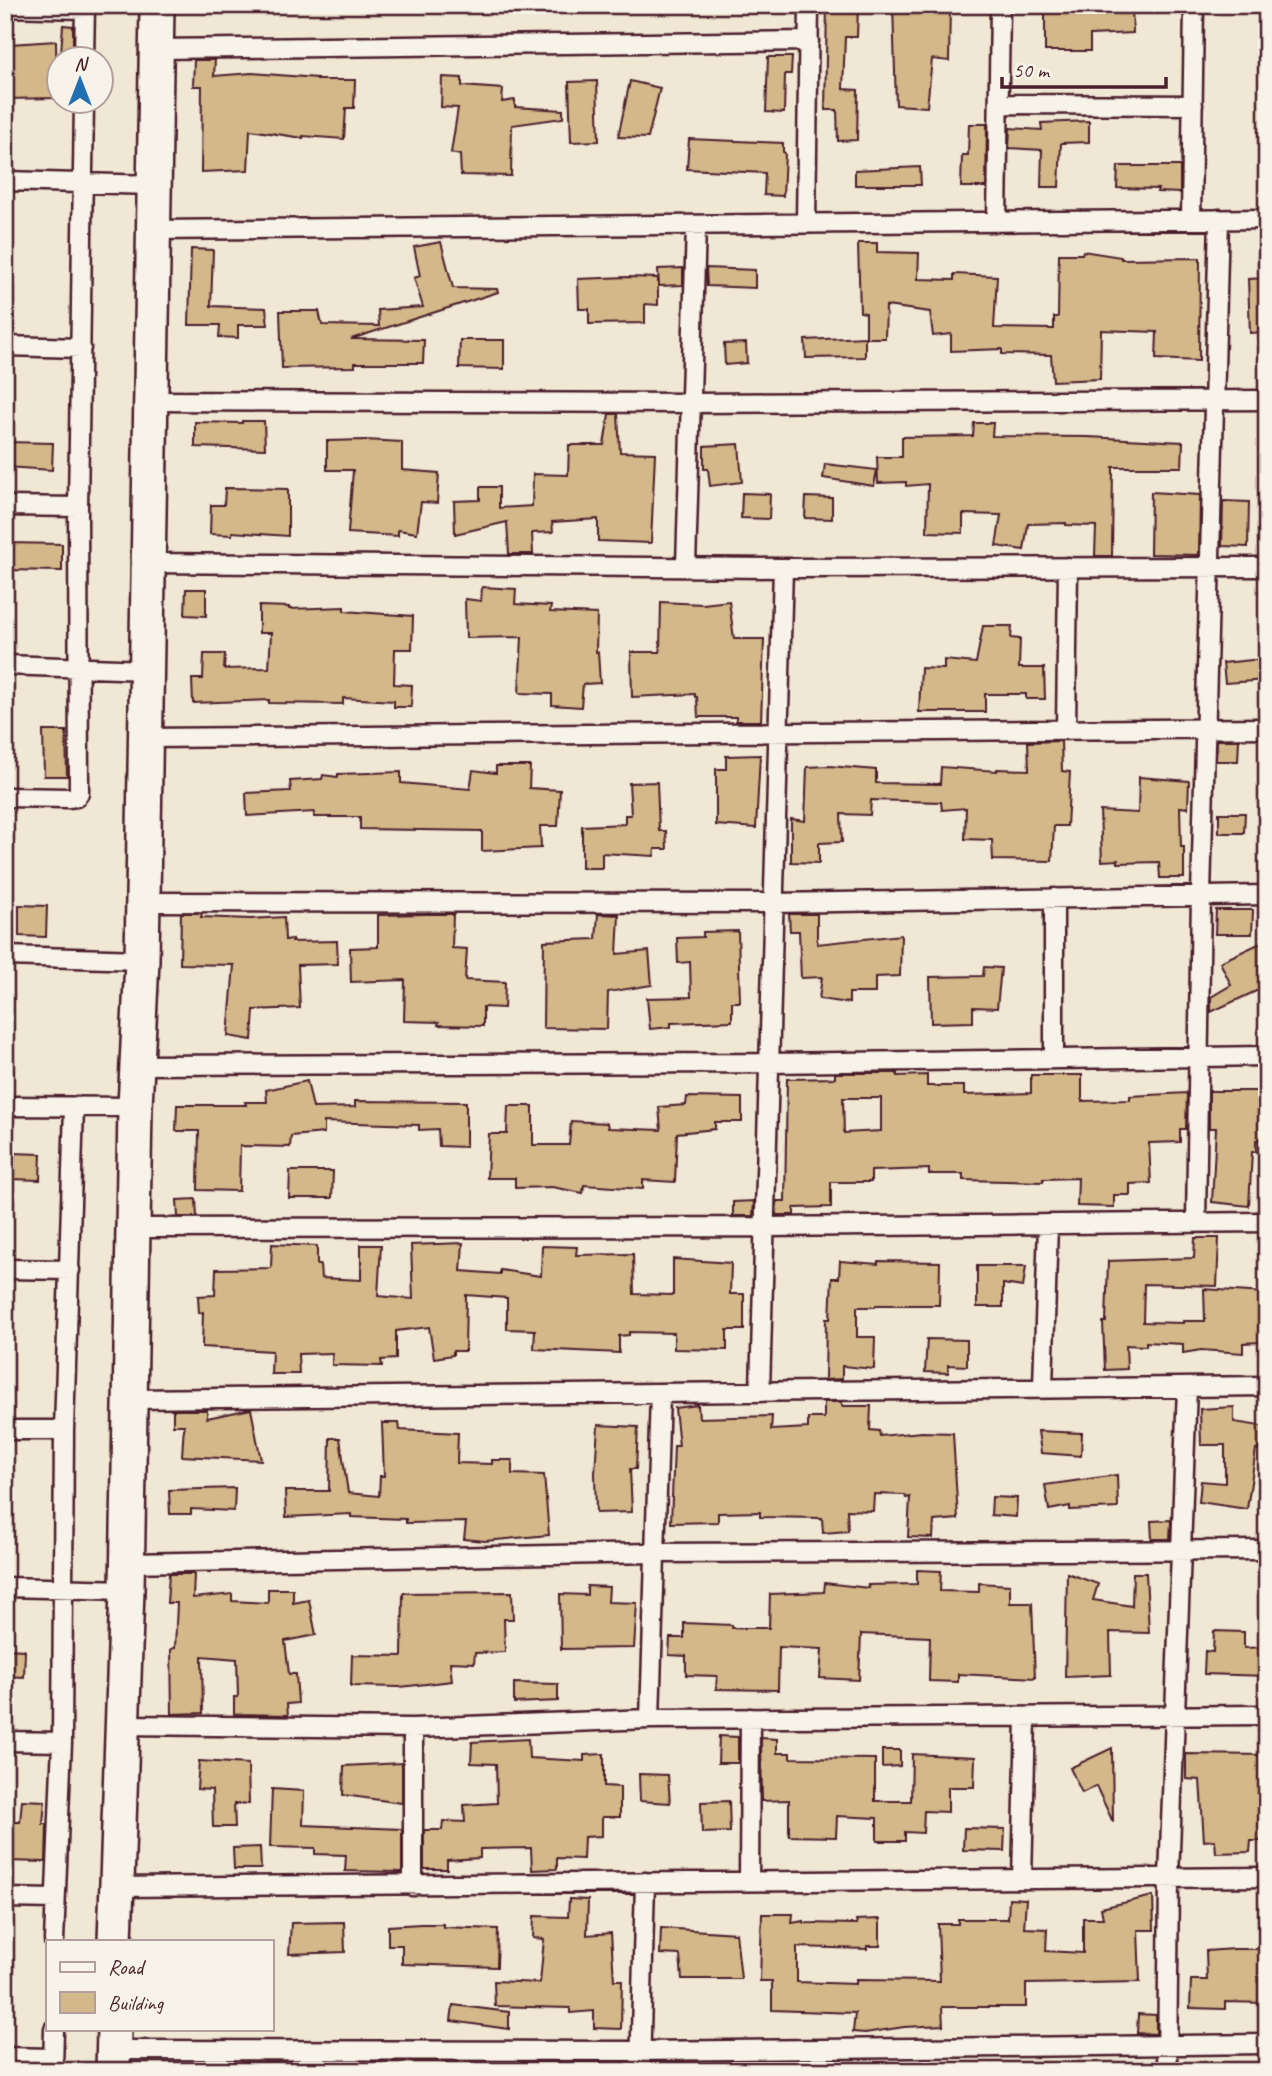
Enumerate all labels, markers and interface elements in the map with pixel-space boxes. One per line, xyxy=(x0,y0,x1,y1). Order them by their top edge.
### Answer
north arrow xyxy=(46,46,116,116)
scale bar xyxy=(1002,46,1167,90)
text: N xyxy=(74,52,89,76)
text: 50 m xyxy=(1013,57,1051,83)
legend xyxy=(46,1940,273,2030)
text: Road xyxy=(108,1954,147,1980)
text: Building xyxy=(108,1990,165,2016)

